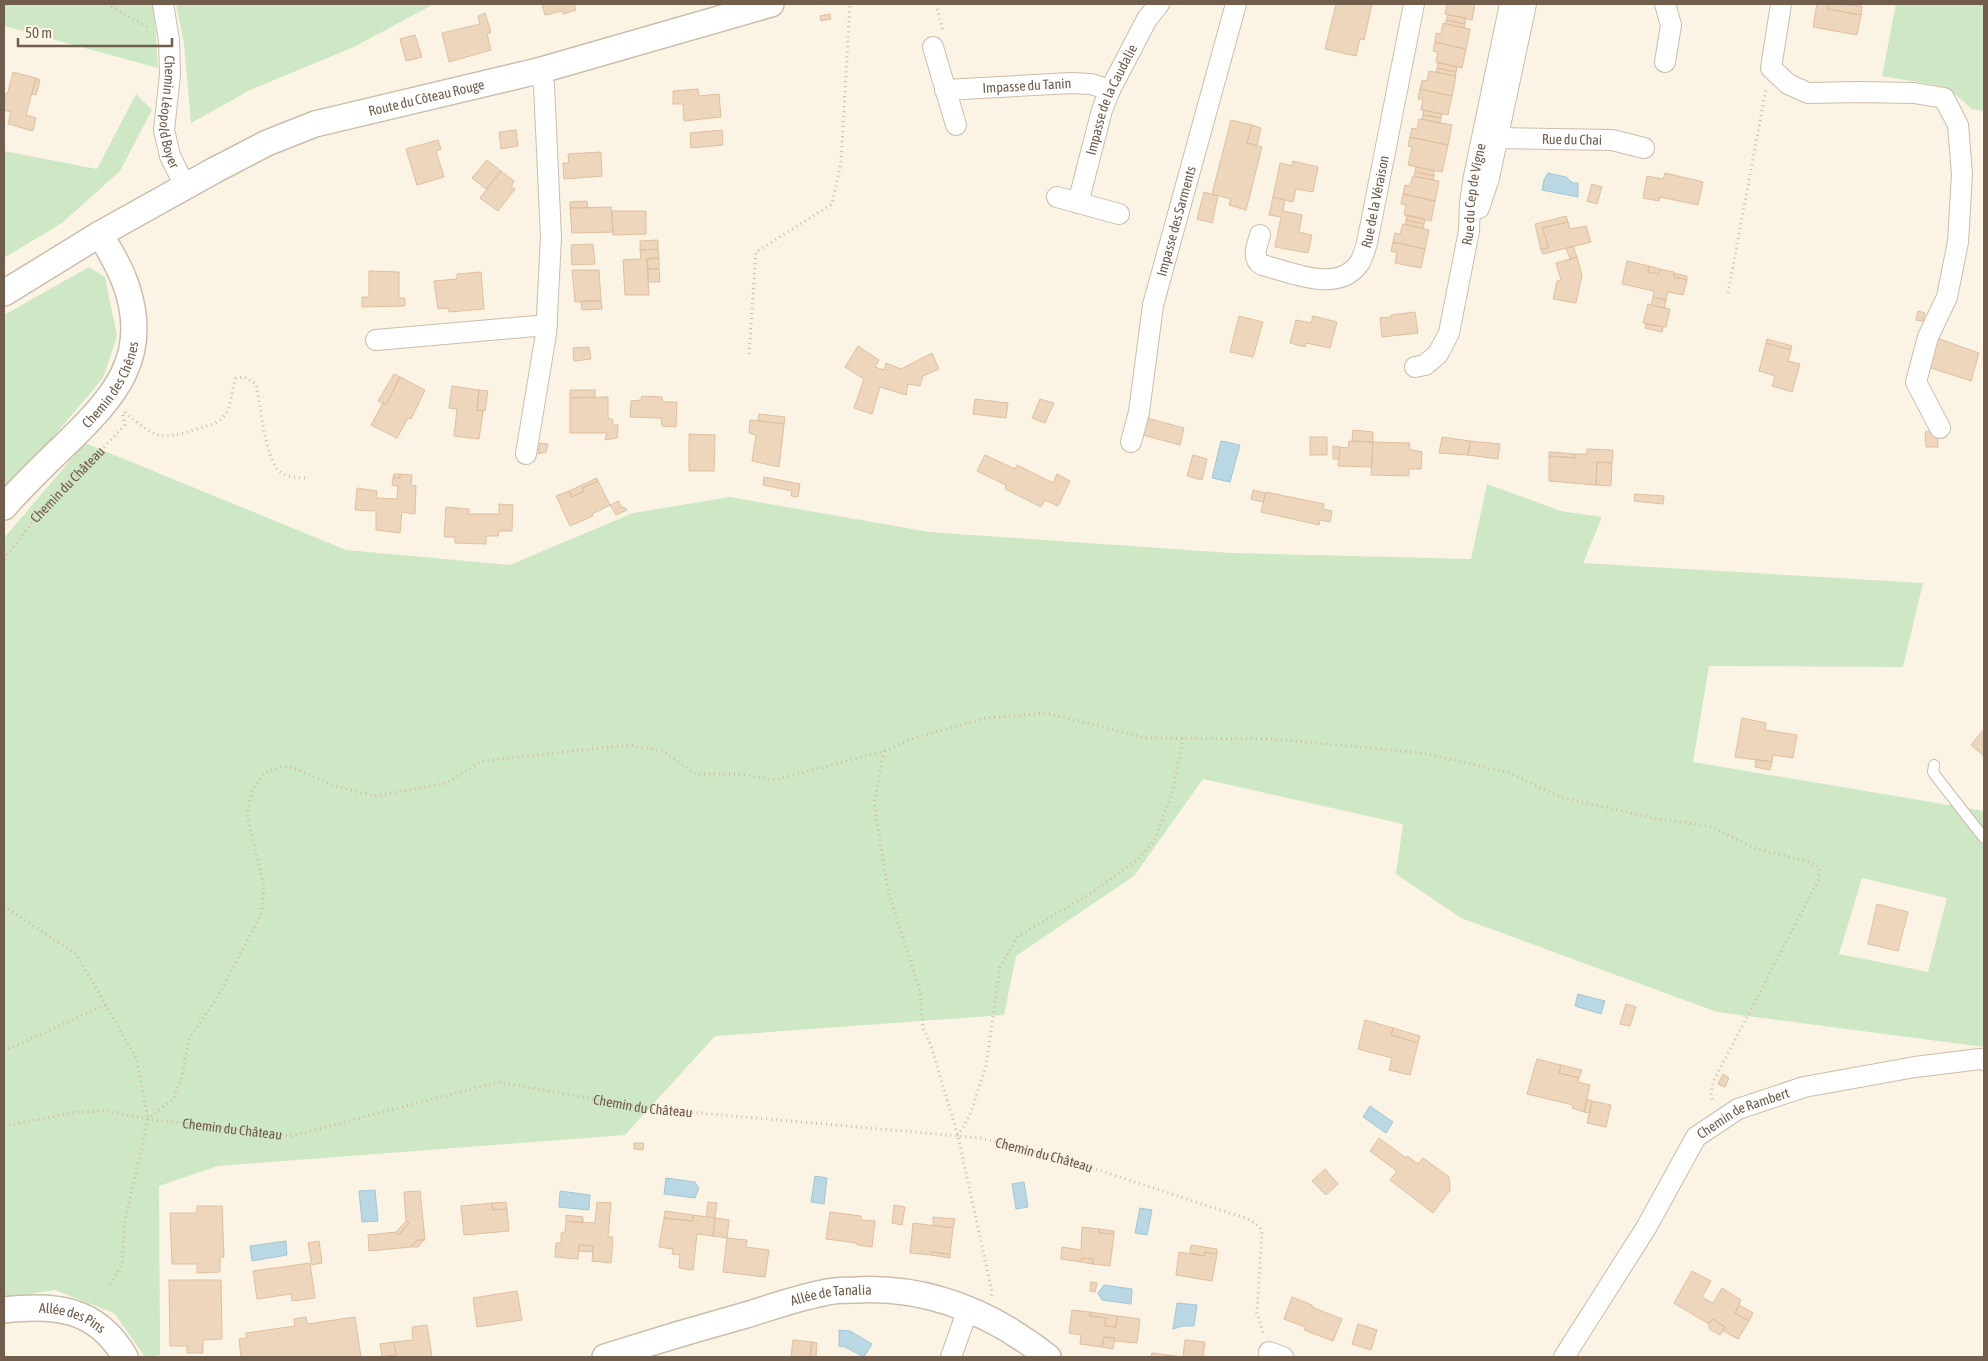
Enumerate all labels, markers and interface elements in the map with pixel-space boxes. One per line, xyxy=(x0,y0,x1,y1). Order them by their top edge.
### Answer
scale bar xyxy=(18,15,171,47)
text: 50 m xyxy=(25,24,52,41)
street label: Impasse de la Caudalie xyxy=(1083,42,1140,157)
street label: Chemin Léopold Boyer xyxy=(156,55,183,172)
street label: Impasse du Tanin xyxy=(982,75,1072,96)
street label: Route du Côteau Rouge xyxy=(367,76,486,119)
street label: Rue du Chai xyxy=(1542,131,1602,148)
street label: Rue du Cep de Vigne xyxy=(1458,142,1489,247)
street label: Rue de la Véraison xyxy=(1358,154,1392,250)
street label: Impasse des Sarments xyxy=(1153,164,1199,278)
street label: Chemin des Chênes xyxy=(79,340,141,431)
street label: Chemin du Château xyxy=(27,443,108,526)
street label: Chemin de Rambert xyxy=(1694,1085,1791,1142)
street label: Chemin du Château xyxy=(592,1091,693,1120)
street label: Chemin du Château xyxy=(182,1115,283,1143)
street label: Chemin du Château xyxy=(994,1134,1095,1176)
street label: Allée de Tanalia xyxy=(788,1282,872,1309)
street label: Allée des Pins xyxy=(39,1300,109,1336)

